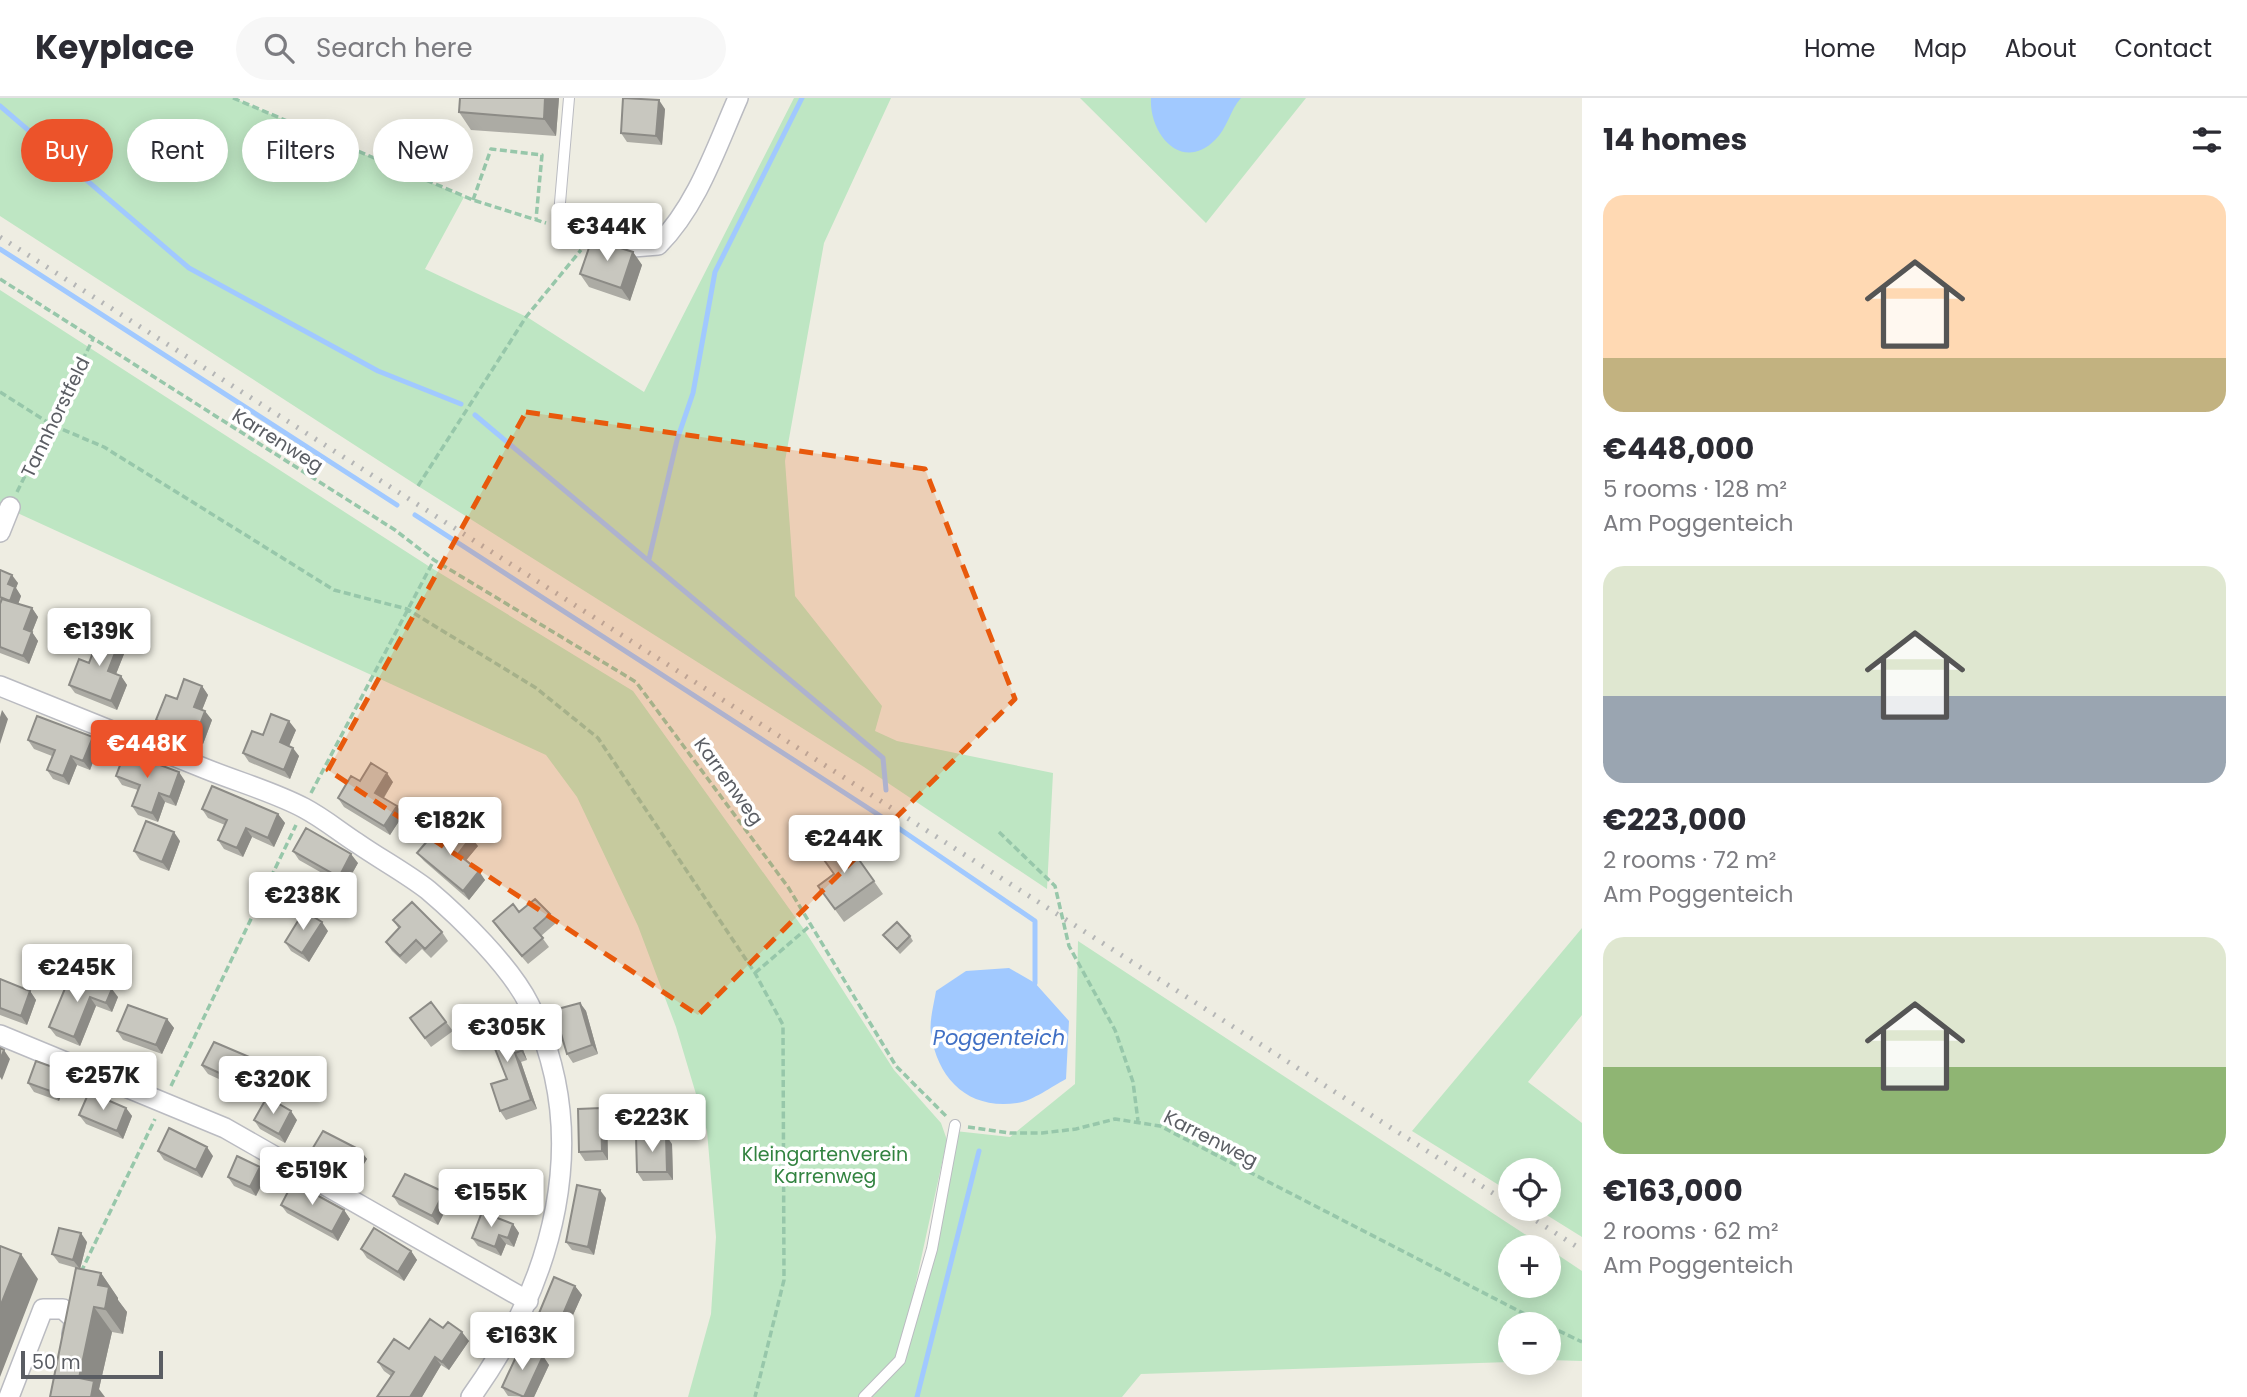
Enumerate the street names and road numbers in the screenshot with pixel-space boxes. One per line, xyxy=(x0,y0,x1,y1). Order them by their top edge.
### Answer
street label: Tannhorstfeld xyxy=(15,352,96,482)
street label: Karrenweg xyxy=(227,402,328,479)
street label: Karrenweg xyxy=(688,732,770,831)
street label: Karrenweg xyxy=(1159,1103,1263,1174)

